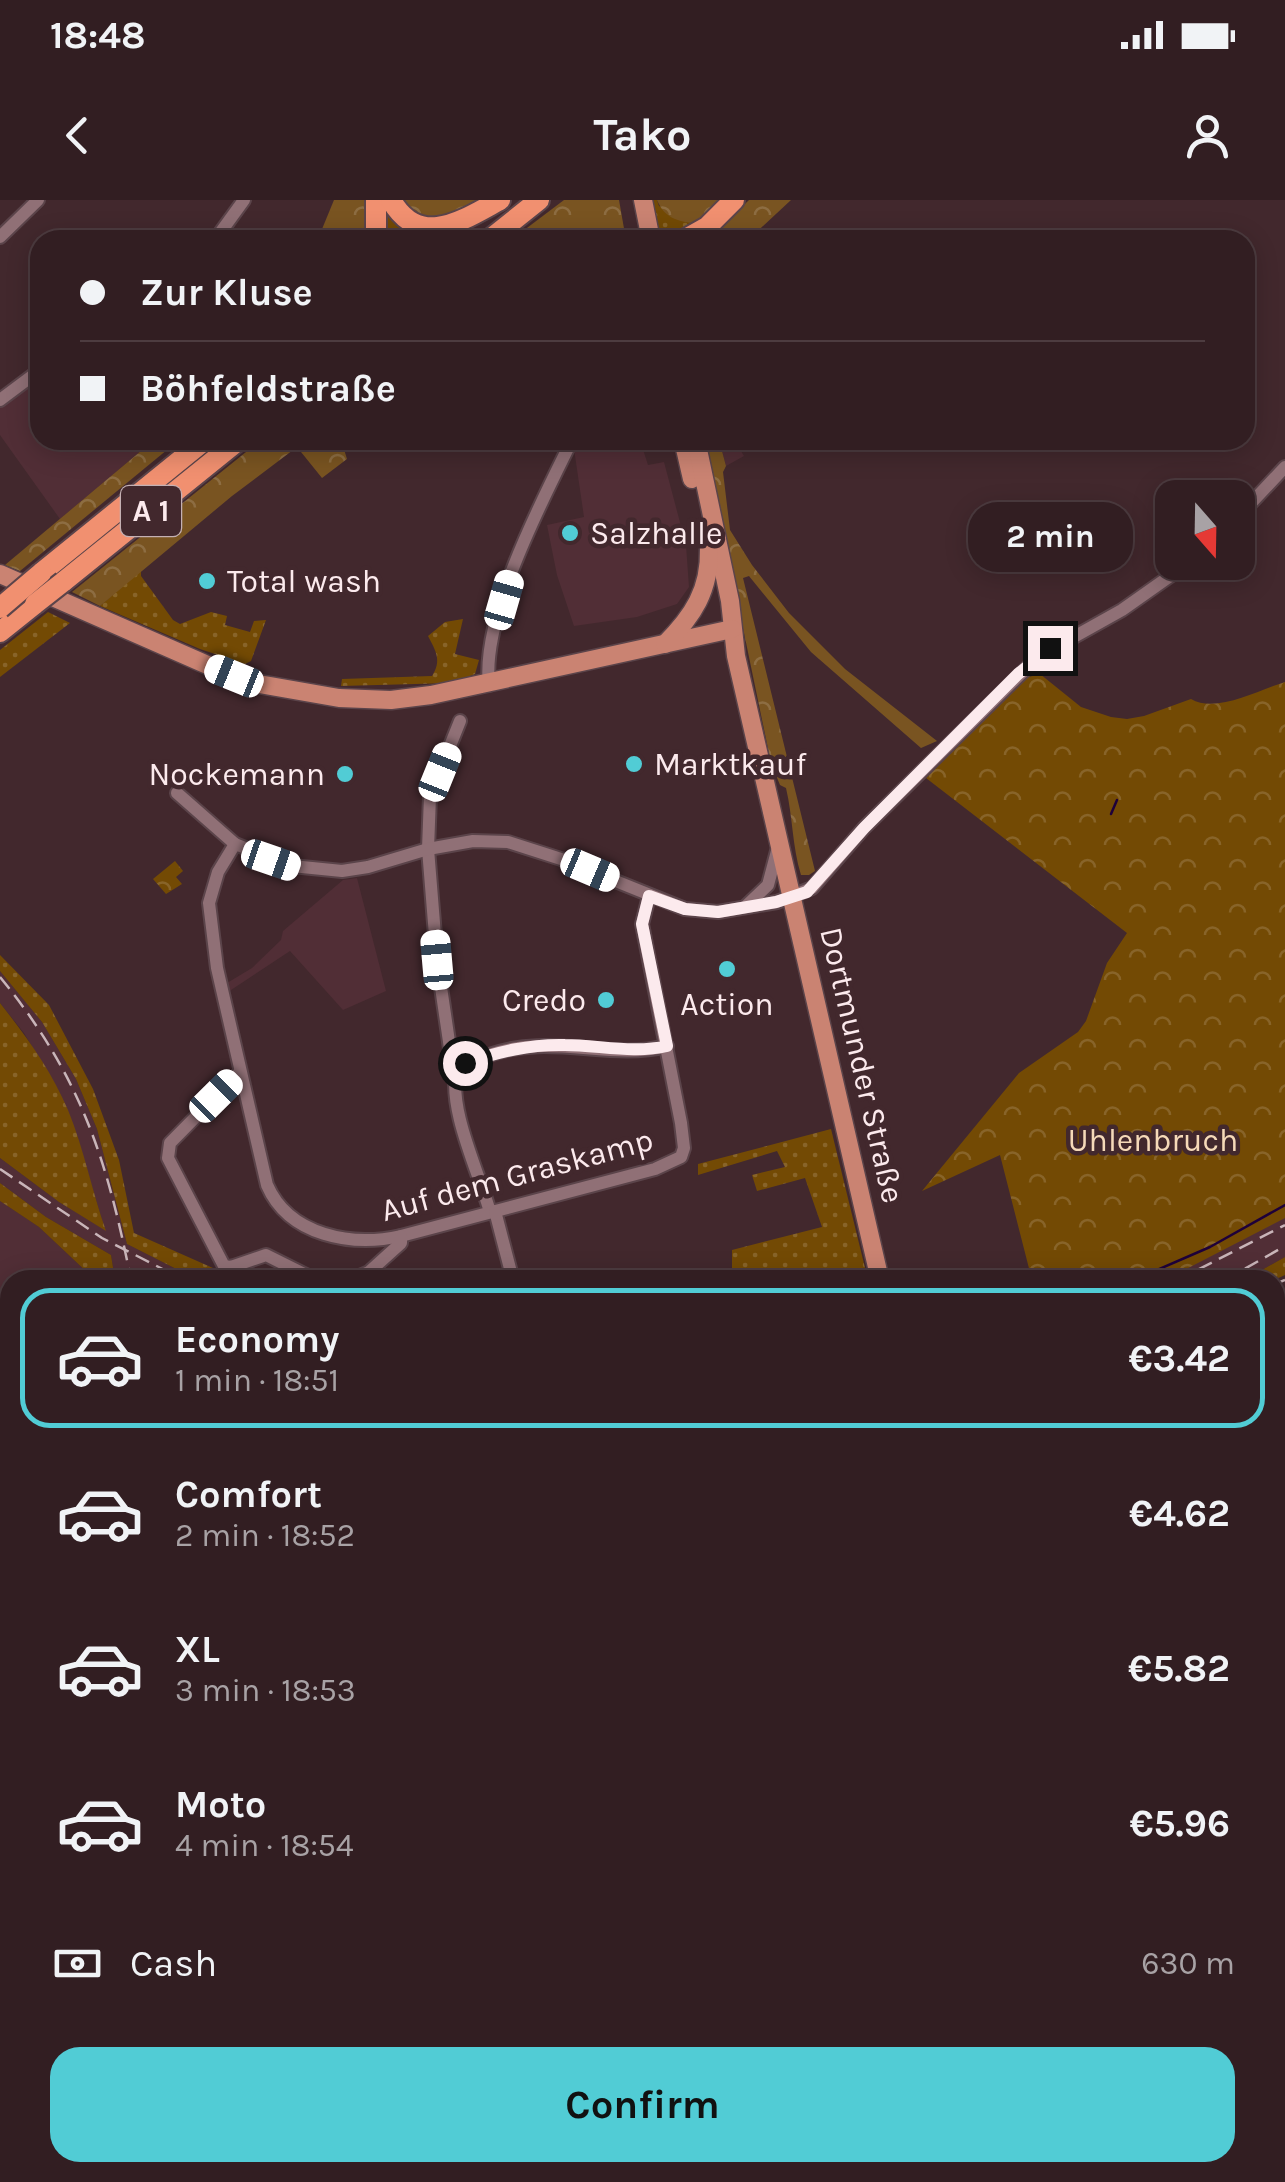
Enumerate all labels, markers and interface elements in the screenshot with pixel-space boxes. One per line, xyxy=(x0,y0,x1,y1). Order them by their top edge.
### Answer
text: 18:48 xyxy=(50,13,146,58)
icon: back xyxy=(50,108,105,163)
icon: person xyxy=(1180,108,1235,163)
text: Tako xyxy=(593,109,692,161)
text: Zur Kluse xyxy=(140,270,313,315)
text: Böhfeldstraße xyxy=(140,366,396,411)
north arrow xyxy=(1155,480,1255,580)
map controls xyxy=(1155,480,1255,580)
road number: A 1 xyxy=(121,486,181,536)
callout: 2 min xyxy=(968,503,1132,573)
place label: Salzhalle xyxy=(590,515,722,552)
text: 2 min xyxy=(1006,518,1095,555)
marker: Salzhalle xyxy=(559,522,581,544)
place label: Total wash xyxy=(227,563,381,600)
car xyxy=(481,567,527,633)
marker: Total wash xyxy=(196,570,218,592)
route end xyxy=(1028,626,1073,671)
car xyxy=(201,651,267,701)
car xyxy=(415,739,465,805)
place label: Marktkauf xyxy=(654,746,807,783)
marker: Marktkauf xyxy=(623,753,645,775)
place label: Nockemann xyxy=(148,756,325,793)
marker: Nockemann xyxy=(334,763,356,785)
car xyxy=(238,836,304,884)
car xyxy=(557,844,623,896)
street label: Dortmunder Straße xyxy=(812,923,912,1207)
car xyxy=(419,929,455,991)
marker: Action xyxy=(716,958,738,980)
place label: Credo xyxy=(502,982,586,1019)
place label: Action xyxy=(680,986,774,1023)
marker: Credo xyxy=(595,989,617,1011)
route start xyxy=(443,1041,488,1086)
car xyxy=(184,1064,248,1128)
street label: Auf dem Graskamp xyxy=(377,1121,657,1229)
park label: Uhlenbruch xyxy=(1068,1122,1238,1159)
icon: car xyxy=(55,1313,145,1403)
text: Economy xyxy=(175,1317,339,1362)
text: €3.42 xyxy=(1129,1336,1230,1381)
text: 1 min · 18:51 xyxy=(175,1362,339,1399)
icon: car xyxy=(55,1468,145,1558)
text: Comfort xyxy=(175,1472,322,1517)
text: €4.62 xyxy=(1129,1491,1230,1536)
text: 2 min · 18:52 xyxy=(175,1517,355,1554)
icon: car xyxy=(55,1623,145,1713)
text: XL xyxy=(175,1627,220,1672)
text: €5.82 xyxy=(1128,1646,1230,1691)
text: 3 min · 18:53 xyxy=(175,1672,356,1709)
icon: car xyxy=(55,1778,145,1868)
text: Moto xyxy=(175,1782,266,1827)
text: €5.96 xyxy=(1129,1801,1230,1846)
text: 4 min · 18:54 xyxy=(175,1827,354,1864)
icon: cash xyxy=(50,1936,105,1991)
text: Cash xyxy=(130,1941,217,1986)
text: 630 m xyxy=(1141,1945,1235,1982)
button: Confirm xyxy=(50,2047,1235,2162)

